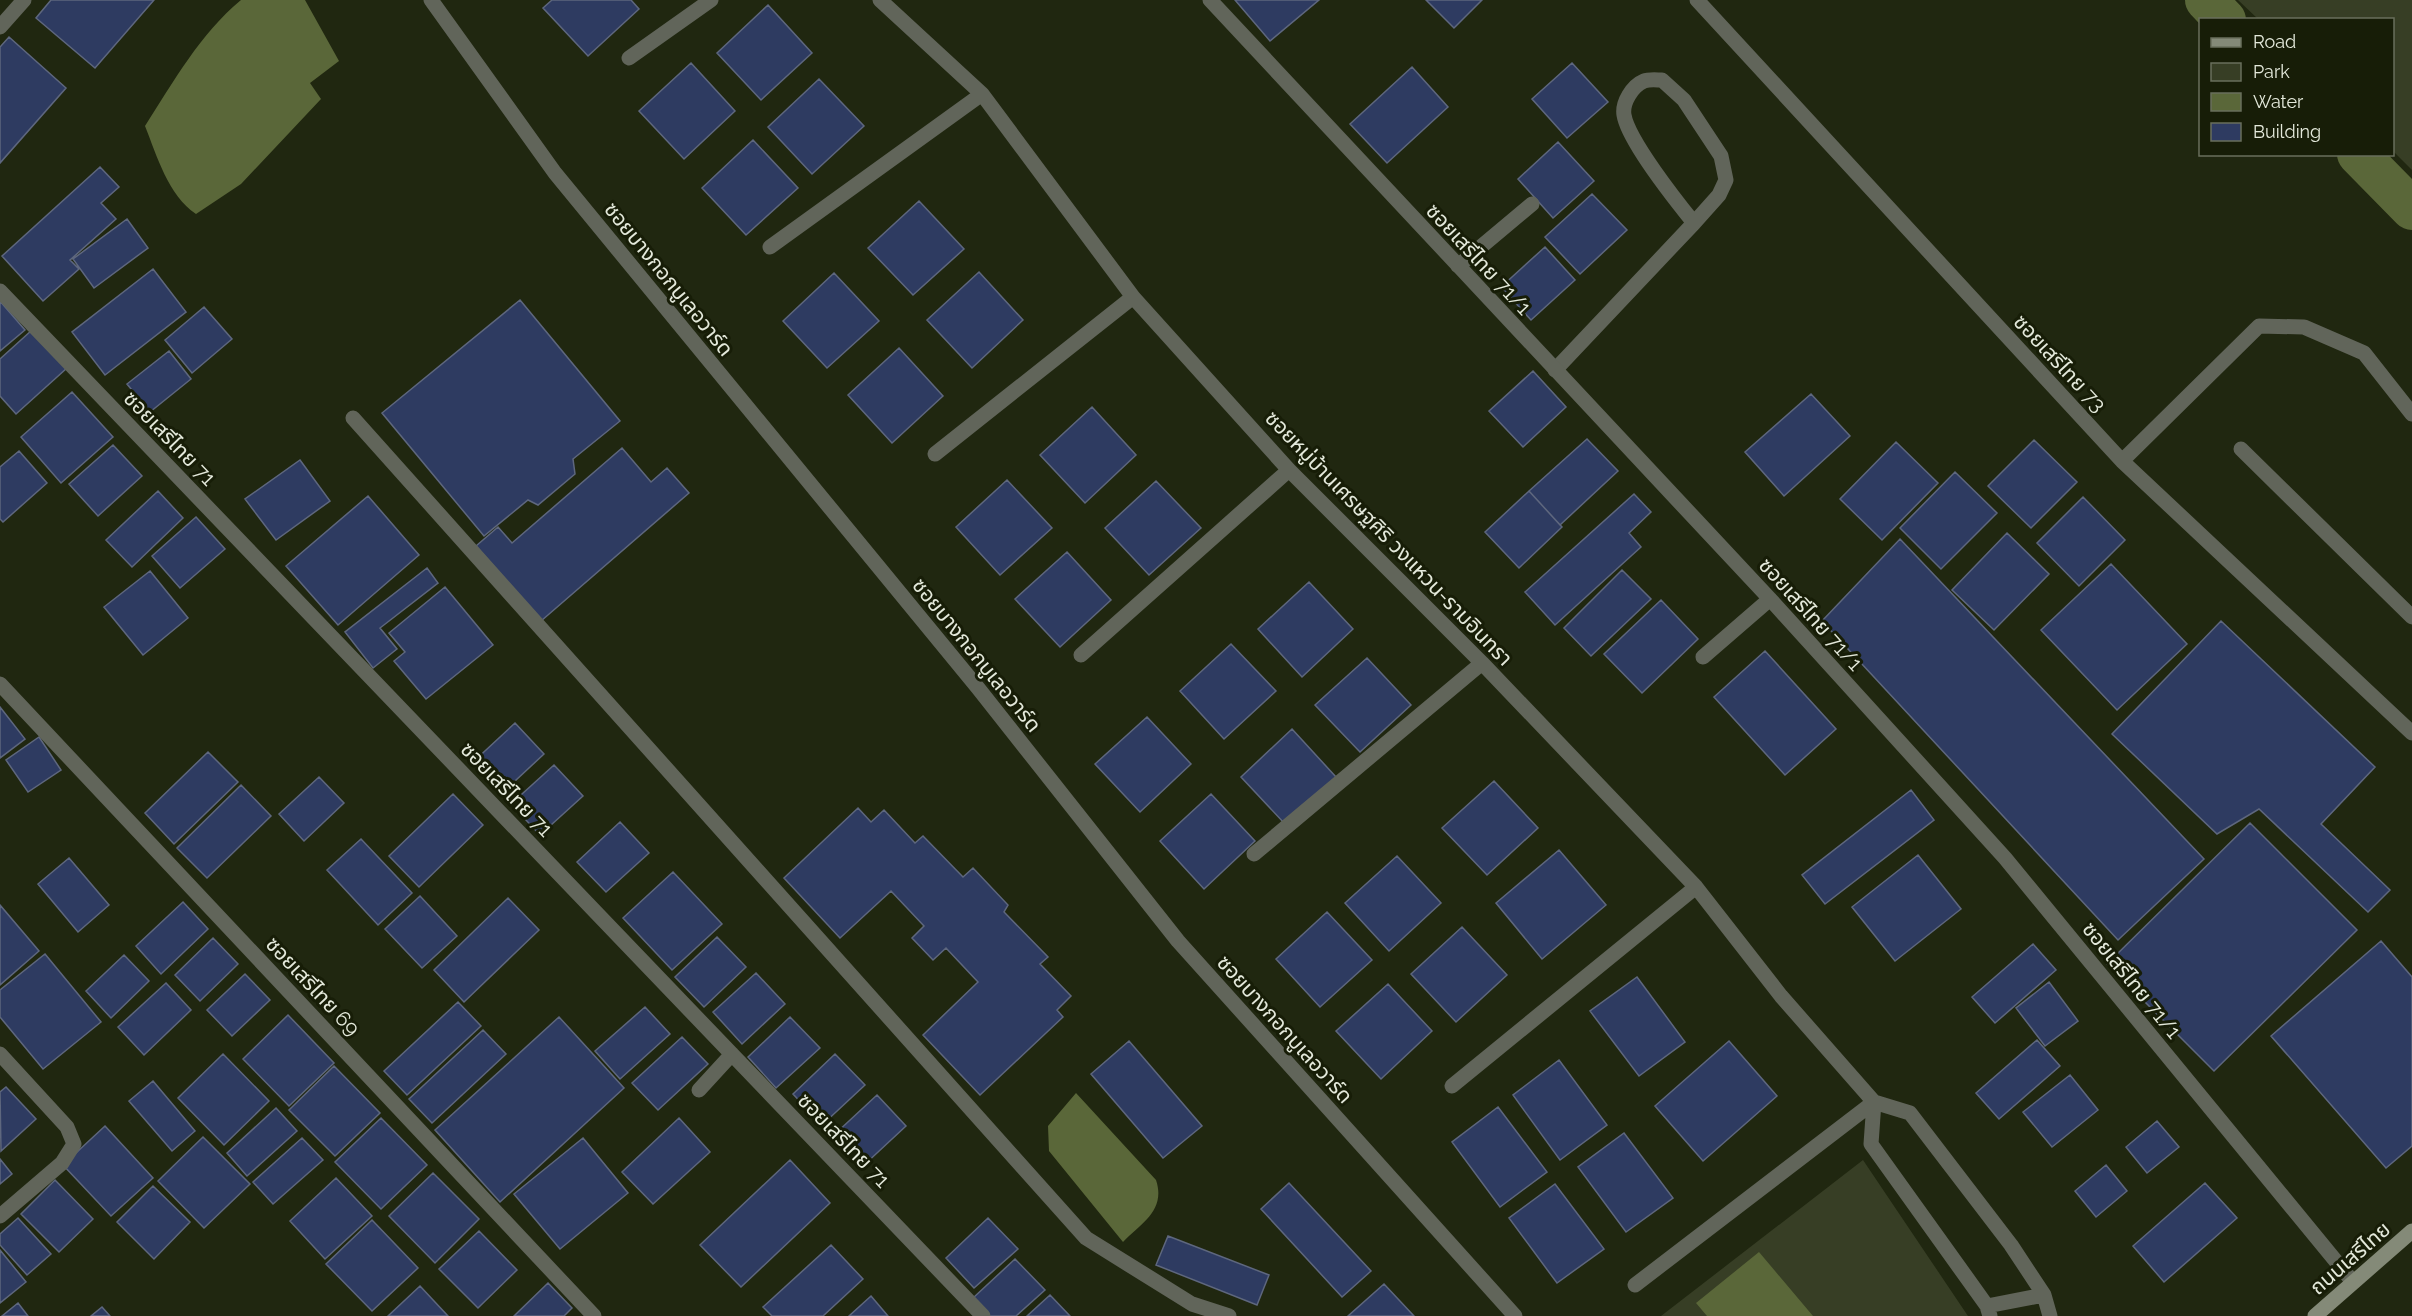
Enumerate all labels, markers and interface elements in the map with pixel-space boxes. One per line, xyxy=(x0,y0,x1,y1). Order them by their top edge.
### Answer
legend xyxy=(2199,18,2394,156)
text: Road xyxy=(2253,31,2296,52)
text: Park xyxy=(2253,61,2290,82)
text: Water xyxy=(2253,91,2304,112)
text: Building xyxy=(2253,121,2321,142)
street label: ซอยบางกอกบูเลอวาร์ด xyxy=(599,197,739,362)
street label: ซอยเสรีไทย 71/1 xyxy=(1421,198,1537,320)
street label: ซอยเสรีไทย 73 xyxy=(2009,309,2111,417)
street label: ซอยเสรีไทย 71 xyxy=(119,386,221,490)
street label: ซอยหมู่บ้านเศรษฐศิริ วงแหวน-รามอินทรา xyxy=(1260,405,1518,671)
street label: ซอยเสรีไทย 71/1 xyxy=(1754,553,1868,675)
street label: ซอยบางกอกบูเลอวาร์ด xyxy=(907,573,1047,738)
street label: ซอยเสรีไทย 71 xyxy=(456,737,558,841)
street label: ซอยเสรีไทย 71/1 xyxy=(2077,917,2187,1043)
street label: ซอยเสรีไทย 69 xyxy=(261,931,365,1041)
street label: ซอยบางกอกบูเลอวาร์ด xyxy=(1211,950,1358,1109)
street label: ซอยเสรีไทย 71 xyxy=(793,1088,895,1192)
street label: ถนนเสรีไทย xyxy=(2305,1216,2395,1300)

